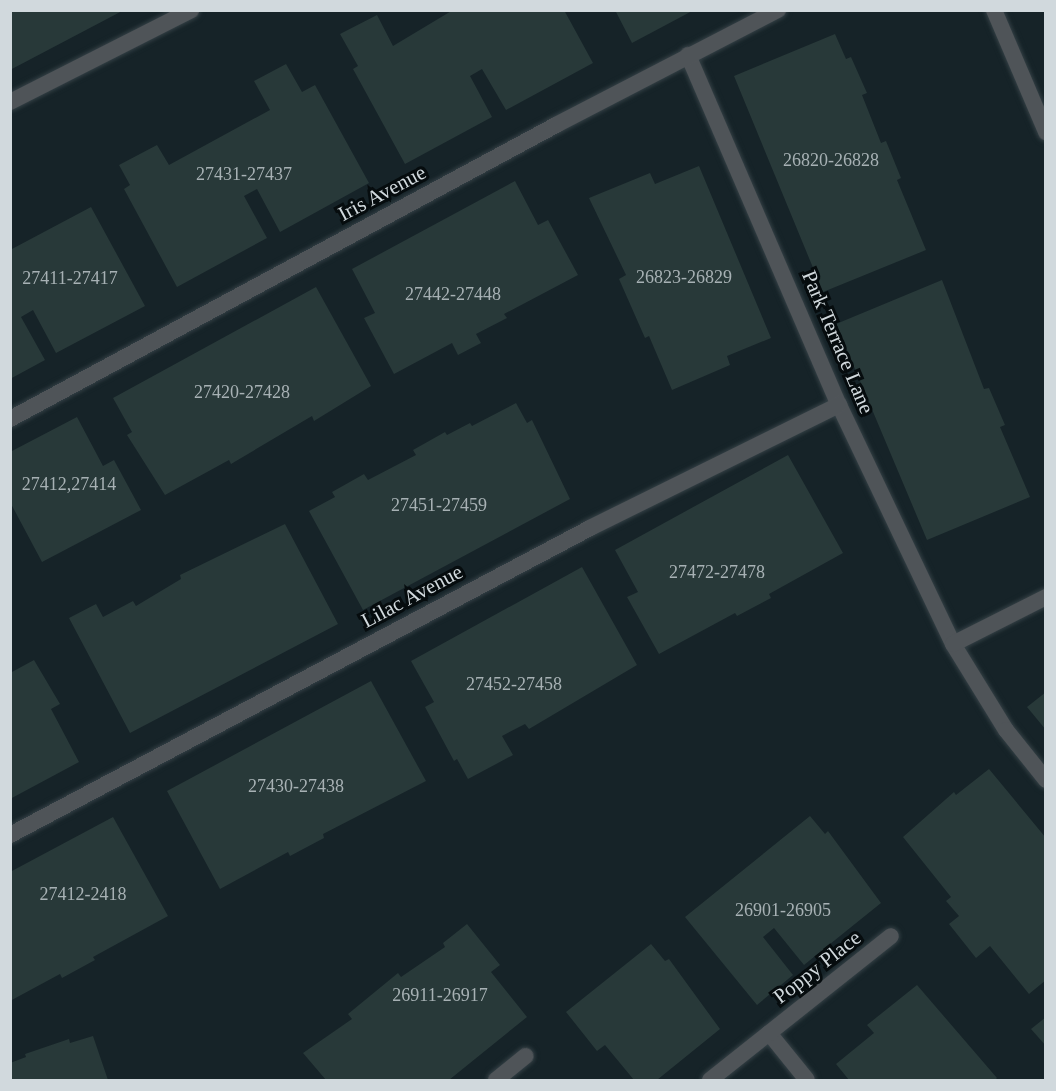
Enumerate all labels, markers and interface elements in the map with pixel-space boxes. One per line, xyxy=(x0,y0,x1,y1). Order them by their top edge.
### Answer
house number: 26820-26828 xyxy=(783,149,879,171)
street label: Iris Avenue xyxy=(333,159,431,227)
house number: 27431-27437 xyxy=(196,163,292,185)
house number: 26823-26829 xyxy=(636,266,732,288)
street label: Park Terrace Lane xyxy=(796,266,880,418)
house number: 27411-27417 xyxy=(22,267,118,289)
house number: 27442-27448 xyxy=(405,283,501,305)
house number: 27420-27428 xyxy=(194,381,290,403)
house number: 27412,27414 xyxy=(22,473,116,495)
house number: 27451-27459 xyxy=(391,494,487,516)
street label: Lilac Avenue xyxy=(357,559,467,633)
house number: 27472-27478 xyxy=(669,561,765,583)
house number: 27452-27458 xyxy=(466,673,562,695)
house number: 27430-27438 xyxy=(248,775,344,797)
house number: 27412-2418 xyxy=(40,883,126,905)
house number: 26901-26905 xyxy=(735,899,831,921)
street label: Poppy Place xyxy=(768,925,866,1009)
house number: 26911-26917 xyxy=(392,984,488,1006)

